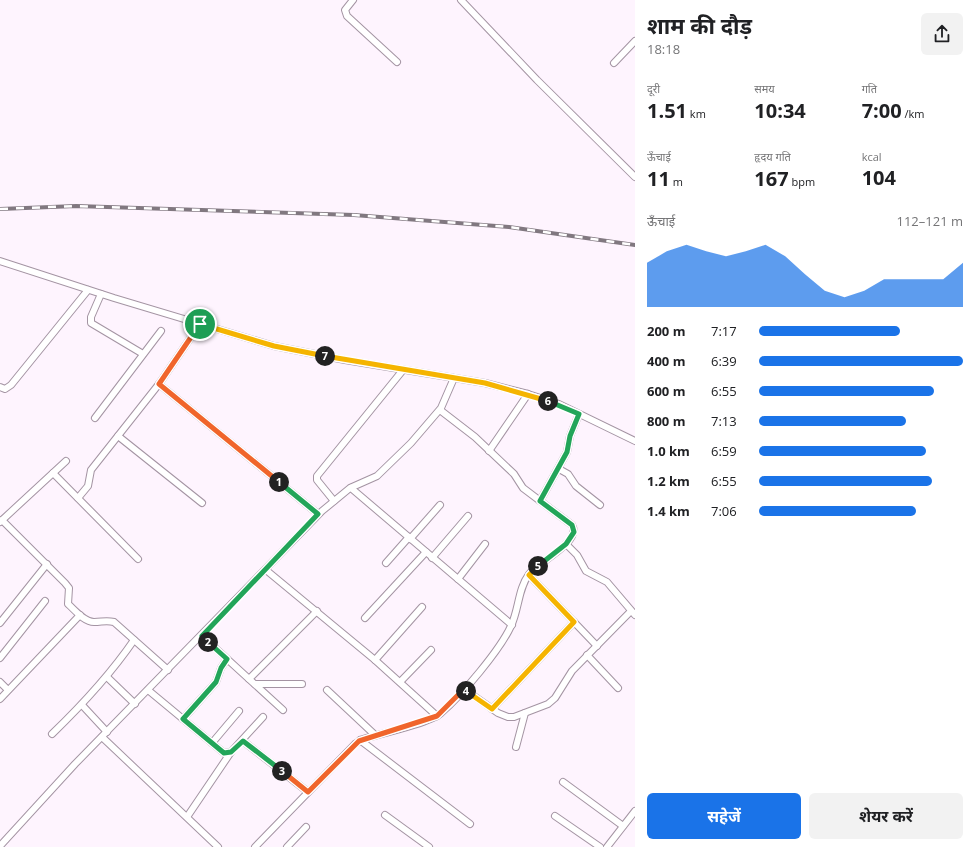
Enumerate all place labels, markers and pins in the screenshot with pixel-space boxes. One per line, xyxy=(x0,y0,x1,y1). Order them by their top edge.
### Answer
pin xyxy=(183,307,217,341)
pin: 7 xyxy=(315,346,335,366)
pin: 6 xyxy=(538,391,558,411)
pin: 1 xyxy=(269,472,289,492)
pin: 5 xyxy=(528,556,548,576)
pin: 2 xyxy=(198,632,218,652)
pin: 4 xyxy=(456,681,476,701)
pin: 3 xyxy=(272,761,292,781)

